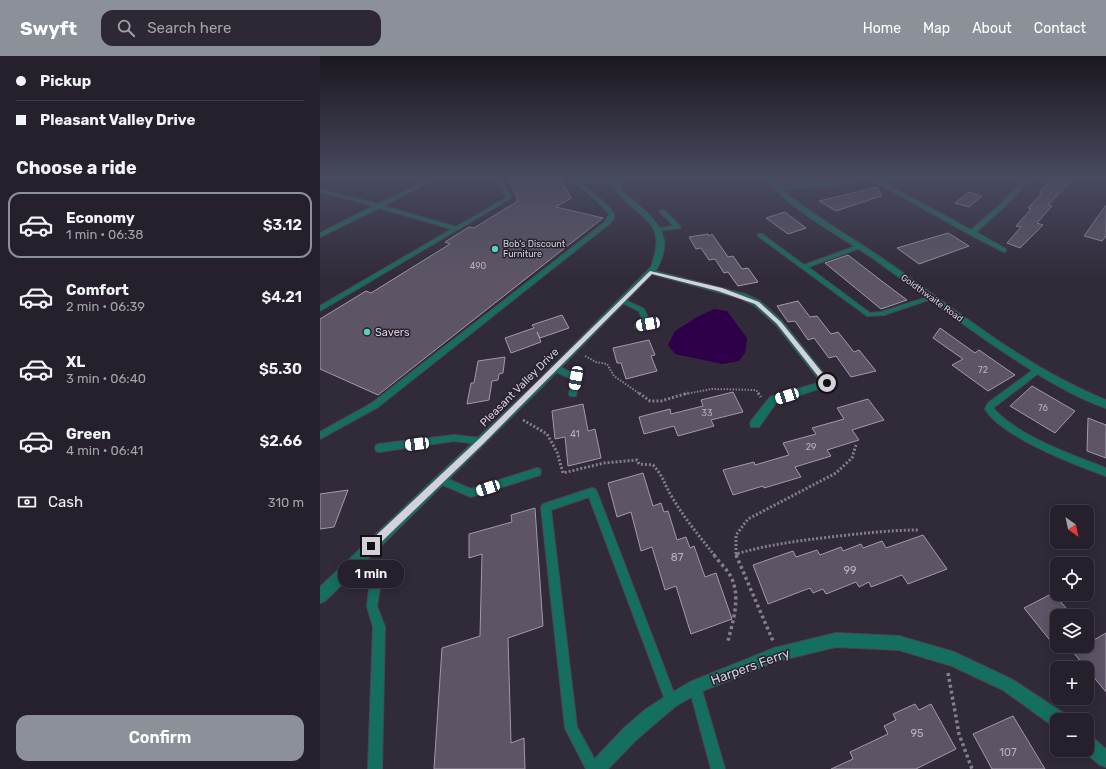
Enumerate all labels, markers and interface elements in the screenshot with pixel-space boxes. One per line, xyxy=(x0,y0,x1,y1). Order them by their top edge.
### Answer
search box xyxy=(101,10,381,46)
text: Swyft xyxy=(20,17,77,40)
icon: search xyxy=(115,17,137,39)
text: Search here xyxy=(147,19,231,37)
text: Home xyxy=(863,20,901,37)
text: Map xyxy=(923,20,950,37)
text: About xyxy=(972,20,1012,37)
text: Contact xyxy=(1034,20,1086,37)
text: Pickup xyxy=(40,72,91,90)
text: Pleasant Valley Drive xyxy=(40,111,195,129)
text: Choose a ride xyxy=(16,157,137,179)
icon: car xyxy=(18,207,54,243)
text: Economy xyxy=(66,209,135,227)
text: $3.12 xyxy=(263,216,302,234)
text: 1 min · 06:38 xyxy=(66,227,144,242)
place label: Bob's Discount Furniture xyxy=(503,239,566,259)
marker: Bob's Discount Furniture xyxy=(490,244,500,254)
house number: 490 xyxy=(470,261,487,271)
street label: Goldthwaite Road xyxy=(899,272,965,324)
icon: car xyxy=(18,279,54,315)
text: Comfort xyxy=(66,281,129,299)
text: $4.21 xyxy=(261,288,302,306)
text: 2 min · 06:39 xyxy=(66,299,145,314)
car xyxy=(635,316,661,332)
place label: Savers xyxy=(375,326,410,339)
marker: Savers xyxy=(362,327,372,337)
street label: Pleasant Valley Drive xyxy=(477,345,561,429)
icon: car xyxy=(18,351,54,387)
text: XL xyxy=(66,353,85,371)
text: $5.30 xyxy=(259,360,302,378)
car xyxy=(568,365,584,391)
house number: 72 xyxy=(978,365,988,375)
text: 3 min · 06:40 xyxy=(66,371,146,386)
route start xyxy=(818,374,836,392)
car xyxy=(774,387,800,405)
house number: 76 xyxy=(1038,403,1048,413)
house number: 33 xyxy=(702,408,712,418)
icon: car xyxy=(18,423,54,459)
text: Green xyxy=(66,425,111,443)
house number: 41 xyxy=(570,429,580,439)
text: $2.66 xyxy=(259,432,302,450)
car xyxy=(404,437,430,451)
house number: 29 xyxy=(806,442,816,452)
text: 4 min · 06:41 xyxy=(66,443,143,458)
car xyxy=(475,479,501,497)
icon: cash xyxy=(16,491,38,513)
text: Cash xyxy=(48,493,83,511)
text: 310 m xyxy=(268,495,304,510)
north arrow xyxy=(1050,505,1094,549)
map controls xyxy=(1050,505,1094,757)
route end xyxy=(362,537,380,555)
house number: 87 xyxy=(671,551,684,564)
button: locate xyxy=(1050,557,1094,601)
callout: 1 min xyxy=(338,560,404,588)
house number: 99 xyxy=(843,564,857,577)
text: 1 min xyxy=(355,566,387,581)
button: layers xyxy=(1050,609,1094,653)
street label: Harpers Ferry xyxy=(709,645,792,688)
button: + xyxy=(1050,661,1094,705)
button: − xyxy=(1050,713,1094,757)
button: Confirm xyxy=(16,715,304,761)
house number: 95 xyxy=(910,727,924,740)
house number: 107 xyxy=(999,746,1017,759)

